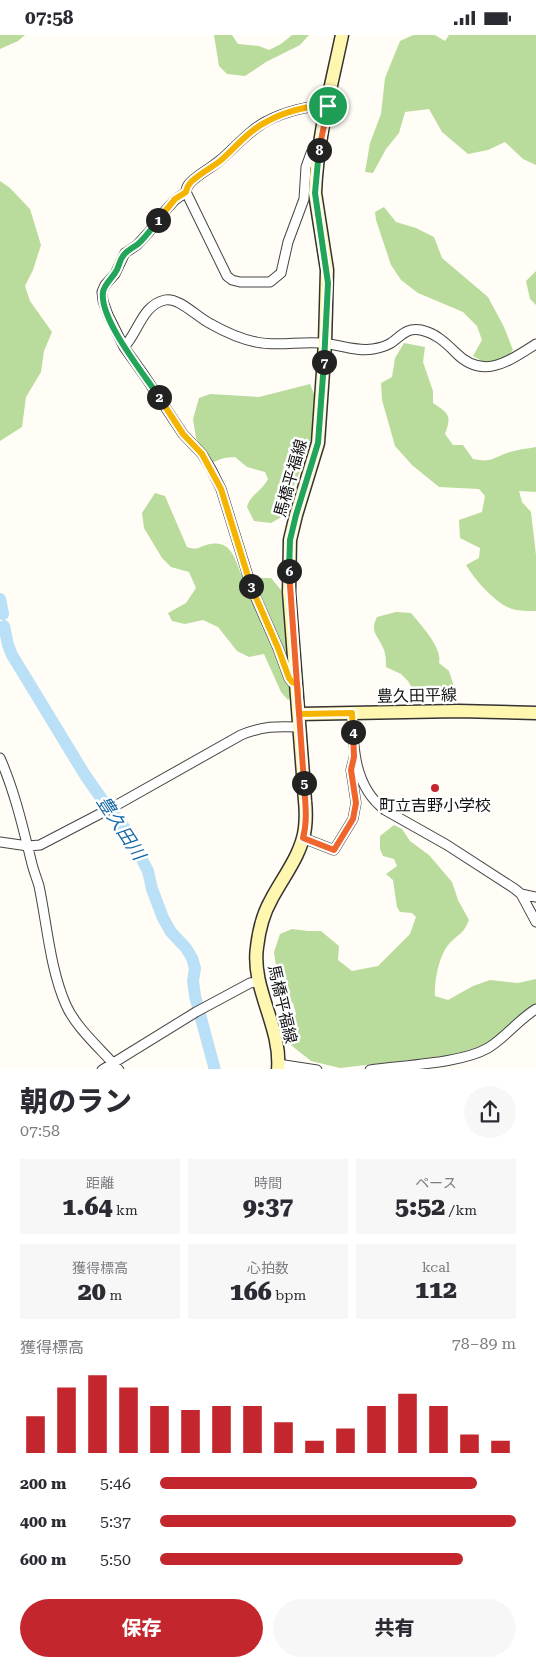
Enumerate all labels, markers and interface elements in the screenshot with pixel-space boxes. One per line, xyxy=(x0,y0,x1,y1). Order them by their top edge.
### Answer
text: 07:58 xyxy=(25,6,74,29)
pin xyxy=(307,85,349,127)
icon: arrive xyxy=(314,92,342,120)
pin: 8 xyxy=(306,137,332,163)
text: 8 xyxy=(316,142,323,158)
pin: 1 xyxy=(146,207,170,233)
text: 1 xyxy=(155,212,162,228)
pin: 7 xyxy=(312,349,336,375)
text: 7 xyxy=(321,354,328,370)
pin: 2 xyxy=(146,385,172,409)
text: 2 xyxy=(156,389,163,405)
street label: 馬橋平福線 xyxy=(270,437,311,519)
pin: 6 xyxy=(276,559,302,583)
text: 6 xyxy=(286,563,293,579)
pin: 3 xyxy=(238,573,264,599)
text: 3 xyxy=(248,578,255,594)
street label: 豊久田平線 xyxy=(377,685,457,706)
pin: 4 xyxy=(340,719,366,745)
text: 4 xyxy=(350,724,357,740)
pin: 5 xyxy=(292,771,316,795)
text: 5 xyxy=(301,775,308,791)
marker: 町立吉野小学校 xyxy=(429,782,441,794)
water label: 豊久田川 xyxy=(93,792,151,865)
place label: 町立吉野小学校 xyxy=(379,796,491,815)
street label: 馬橋平福線 xyxy=(264,963,301,1045)
text: 朝のラン xyxy=(20,1085,132,1118)
button: share xyxy=(464,1086,516,1138)
text: 07:58 xyxy=(20,1121,60,1140)
text: 距離 xyxy=(86,1175,114,1191)
text: 時間 xyxy=(254,1175,282,1191)
text: ペース xyxy=(415,1175,457,1191)
text: 1.64 xyxy=(62,1192,113,1221)
text: 9:37 xyxy=(243,1192,293,1221)
text: 5:52 xyxy=(395,1192,445,1221)
text: km xyxy=(113,1202,138,1218)
text: /km xyxy=(445,1202,477,1218)
text: kcal xyxy=(422,1259,450,1275)
text: 獲得標高 xyxy=(72,1260,128,1276)
text: 心拍数 xyxy=(247,1260,289,1276)
text: 112 xyxy=(415,1275,457,1304)
text: 20 xyxy=(78,1277,106,1306)
text: 166 xyxy=(230,1277,272,1306)
text: m xyxy=(106,1287,122,1303)
text: bpm xyxy=(272,1287,306,1303)
text: 78–89 m xyxy=(452,1334,516,1353)
text: 獲得標高 xyxy=(20,1338,84,1357)
text: 200 m xyxy=(20,1474,66,1493)
text: 5:46 xyxy=(100,1474,131,1493)
text: 400 m xyxy=(20,1512,66,1531)
text: 5:37 xyxy=(100,1512,131,1531)
text: 600 m xyxy=(20,1550,66,1569)
text: 5:50 xyxy=(100,1550,131,1569)
button: 保存 xyxy=(20,1599,263,1657)
button: 共有 xyxy=(273,1599,516,1657)

